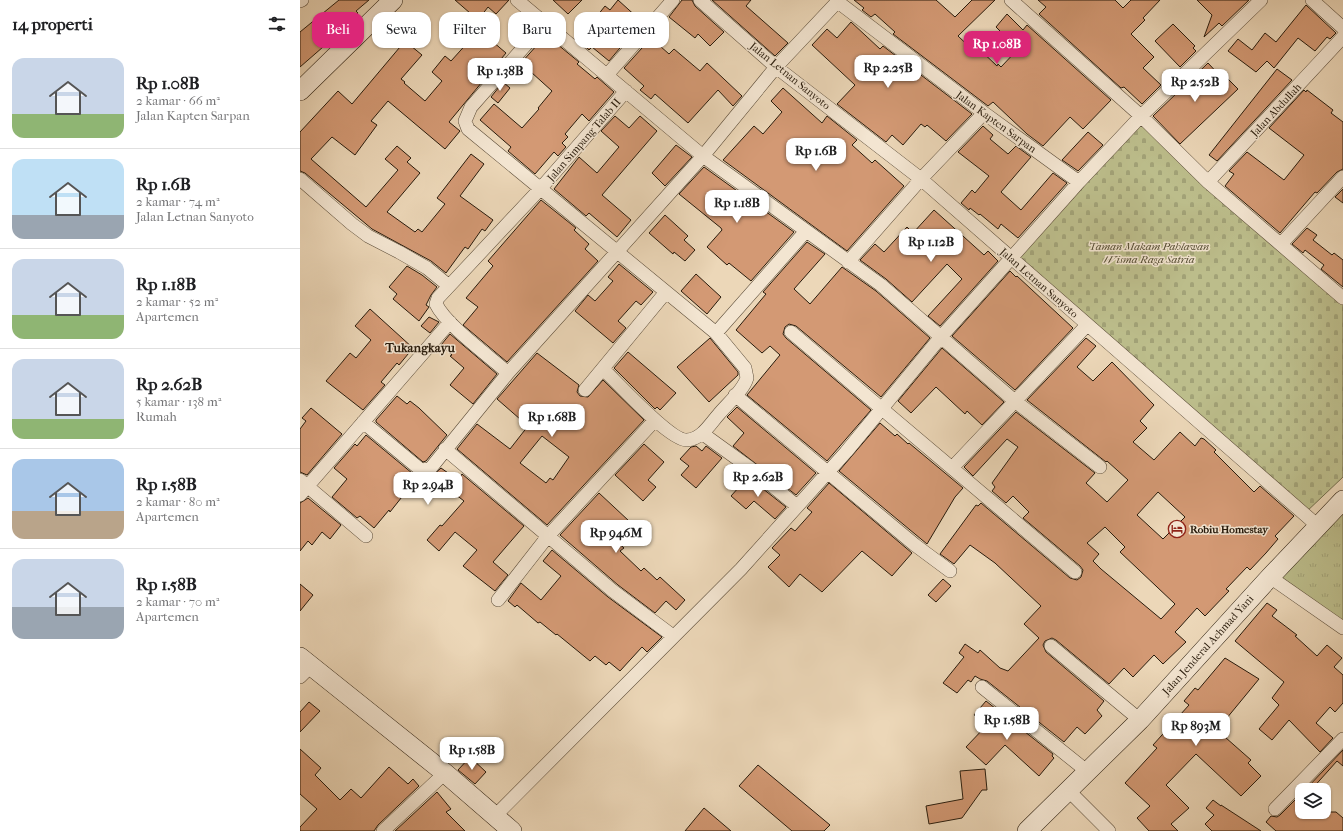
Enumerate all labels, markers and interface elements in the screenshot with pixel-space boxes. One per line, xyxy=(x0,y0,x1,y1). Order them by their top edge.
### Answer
chip: Beli xyxy=(312,12,364,48)
chip: Sewa xyxy=(372,12,431,48)
chip: Filter xyxy=(439,12,500,48)
chip: Baru xyxy=(508,12,566,48)
chip: Apartemen xyxy=(574,12,669,48)
icon: filters xyxy=(266,13,288,35)
text: 14 properti xyxy=(12,14,93,34)
pin: Rp 1.08B xyxy=(956,31,1038,65)
text: Rp 1.08B xyxy=(973,36,1021,51)
street label: Jalan Letnan Sanyoto xyxy=(746,39,833,113)
pin: Rp 2.25B xyxy=(847,55,929,89)
pin: Rp 1.38B xyxy=(459,58,541,92)
text: Rp 2.25B xyxy=(863,60,913,75)
text: Rp 1.38B xyxy=(477,63,523,78)
pin: Rp 2.52B xyxy=(1154,69,1236,103)
text: Rp 1.08B xyxy=(136,73,200,93)
icon: home xyxy=(44,74,92,122)
text: Rp 2.52B xyxy=(1171,74,1219,89)
street label: Jalan Abdullah xyxy=(1247,80,1305,140)
street label: Jalan Kapten Sarpan xyxy=(952,88,1039,156)
text: 2 kamar · 66 m² xyxy=(136,93,220,108)
street label: Jalan Simpang Talab II xyxy=(544,95,624,185)
text: Jalan Kapten Sarpan xyxy=(136,108,250,123)
pin: Rp 1.6B xyxy=(779,138,853,172)
text: Rp 1.6B xyxy=(795,143,837,158)
text: Rp 1.6B xyxy=(136,174,191,194)
icon: home xyxy=(44,175,92,223)
pin: Rp 1.18B xyxy=(696,190,778,224)
text: 2 kamar · 74 m² xyxy=(136,194,220,209)
text: Rp 1.18B xyxy=(714,195,760,210)
text: Jalan Letnan Sanyoto xyxy=(136,209,254,224)
pin: Rp 1.12B xyxy=(890,229,972,263)
text: Rp 1.12B xyxy=(908,234,954,249)
park label: Taman Makam Pahlawan Wisma Raga Satria xyxy=(1089,240,1209,266)
street label: Jalan Letnan Sanyoto xyxy=(996,245,1081,321)
text: Rp 1.18B xyxy=(136,274,196,294)
icon: home xyxy=(44,275,92,323)
text: 2 kamar · 52 m² xyxy=(136,294,218,309)
text: Apartemen xyxy=(136,309,199,324)
district label: Tukangkayu xyxy=(384,340,455,356)
text: Rp 2.62B xyxy=(136,374,202,394)
icon: home xyxy=(44,375,92,423)
text: 5 kamar · 138 m² xyxy=(136,394,221,409)
pin: Rp 1.68B xyxy=(511,404,593,438)
text: Rumah xyxy=(136,409,177,424)
text: Rp 1.68B xyxy=(528,409,576,424)
pin: Rp 2.62B xyxy=(717,464,799,498)
text: Rp 2.62B xyxy=(733,469,783,484)
pin: Rp 2.94B xyxy=(387,472,469,506)
text: Rp 1.58B xyxy=(136,474,197,494)
icon: home xyxy=(44,475,92,523)
text: Rp 2.94B xyxy=(402,477,454,492)
text: 2 kamar · 80 m² xyxy=(136,494,220,509)
text: Apartemen xyxy=(136,509,199,524)
hotel icon: Robiu Homestay xyxy=(1167,519,1187,539)
pin: Rp 946M xyxy=(579,520,653,554)
place label: Robiu Homestay xyxy=(1190,523,1269,536)
text: Rp 946M xyxy=(590,525,642,540)
text: Rp 1.58B xyxy=(136,574,197,594)
icon: home xyxy=(44,575,92,623)
street label: Jalan Jenderal Achmad Yani xyxy=(1159,592,1257,698)
text: 2 kamar · 70 m² xyxy=(136,594,219,609)
text: Apartemen xyxy=(136,609,199,624)
pin: Rp 1.58B xyxy=(966,707,1048,741)
text: Rp 1.58B xyxy=(984,712,1030,727)
pin: Rp 893M xyxy=(1159,713,1233,747)
text: Rp 893M xyxy=(1171,718,1221,733)
pin: Rp 1.58B xyxy=(431,737,513,771)
text: Rp 1.58B xyxy=(449,742,495,757)
map controls xyxy=(1295,783,1331,819)
button: layers xyxy=(1295,783,1331,819)

